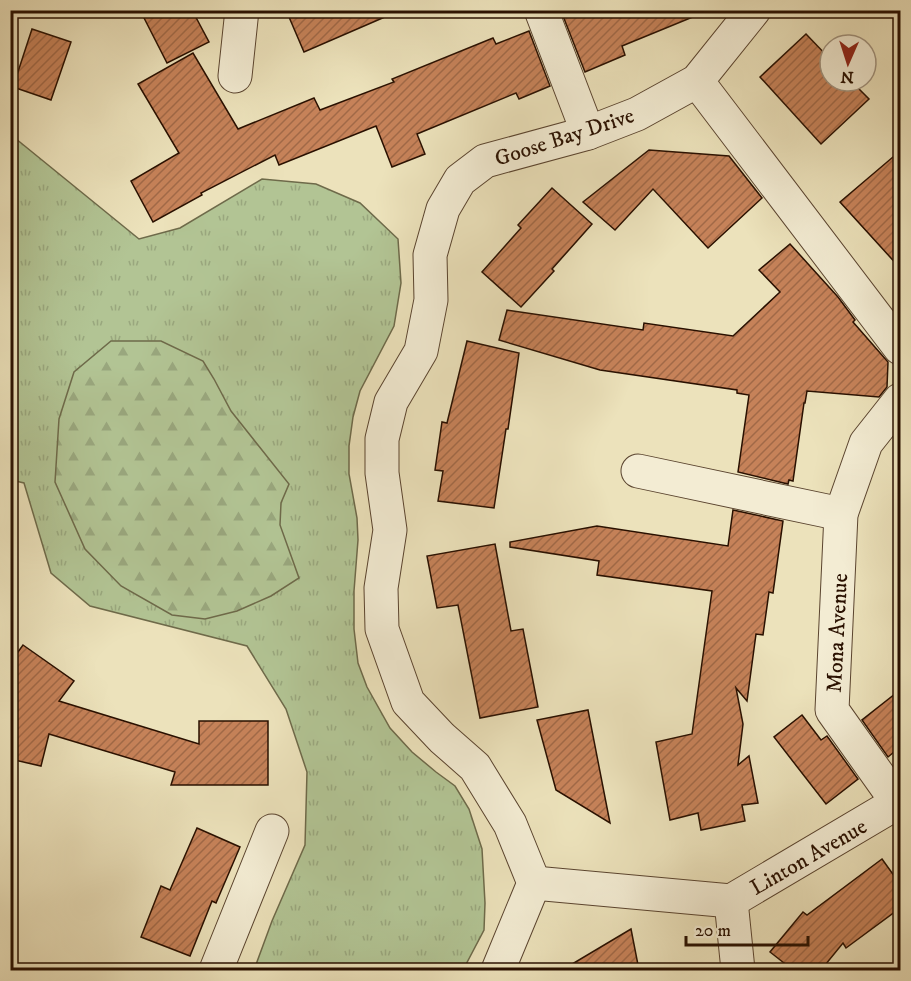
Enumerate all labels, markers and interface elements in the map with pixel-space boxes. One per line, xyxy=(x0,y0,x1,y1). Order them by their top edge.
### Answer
north arrow xyxy=(818,33,878,93)
text: N xyxy=(840,67,854,87)
street label: Goose Bay Drive xyxy=(491,102,638,173)
street label: Mona Avenue xyxy=(821,573,854,693)
street label: Linton Avenue xyxy=(746,813,872,902)
scale bar xyxy=(686,909,808,947)
text: 20 m xyxy=(695,920,731,942)

